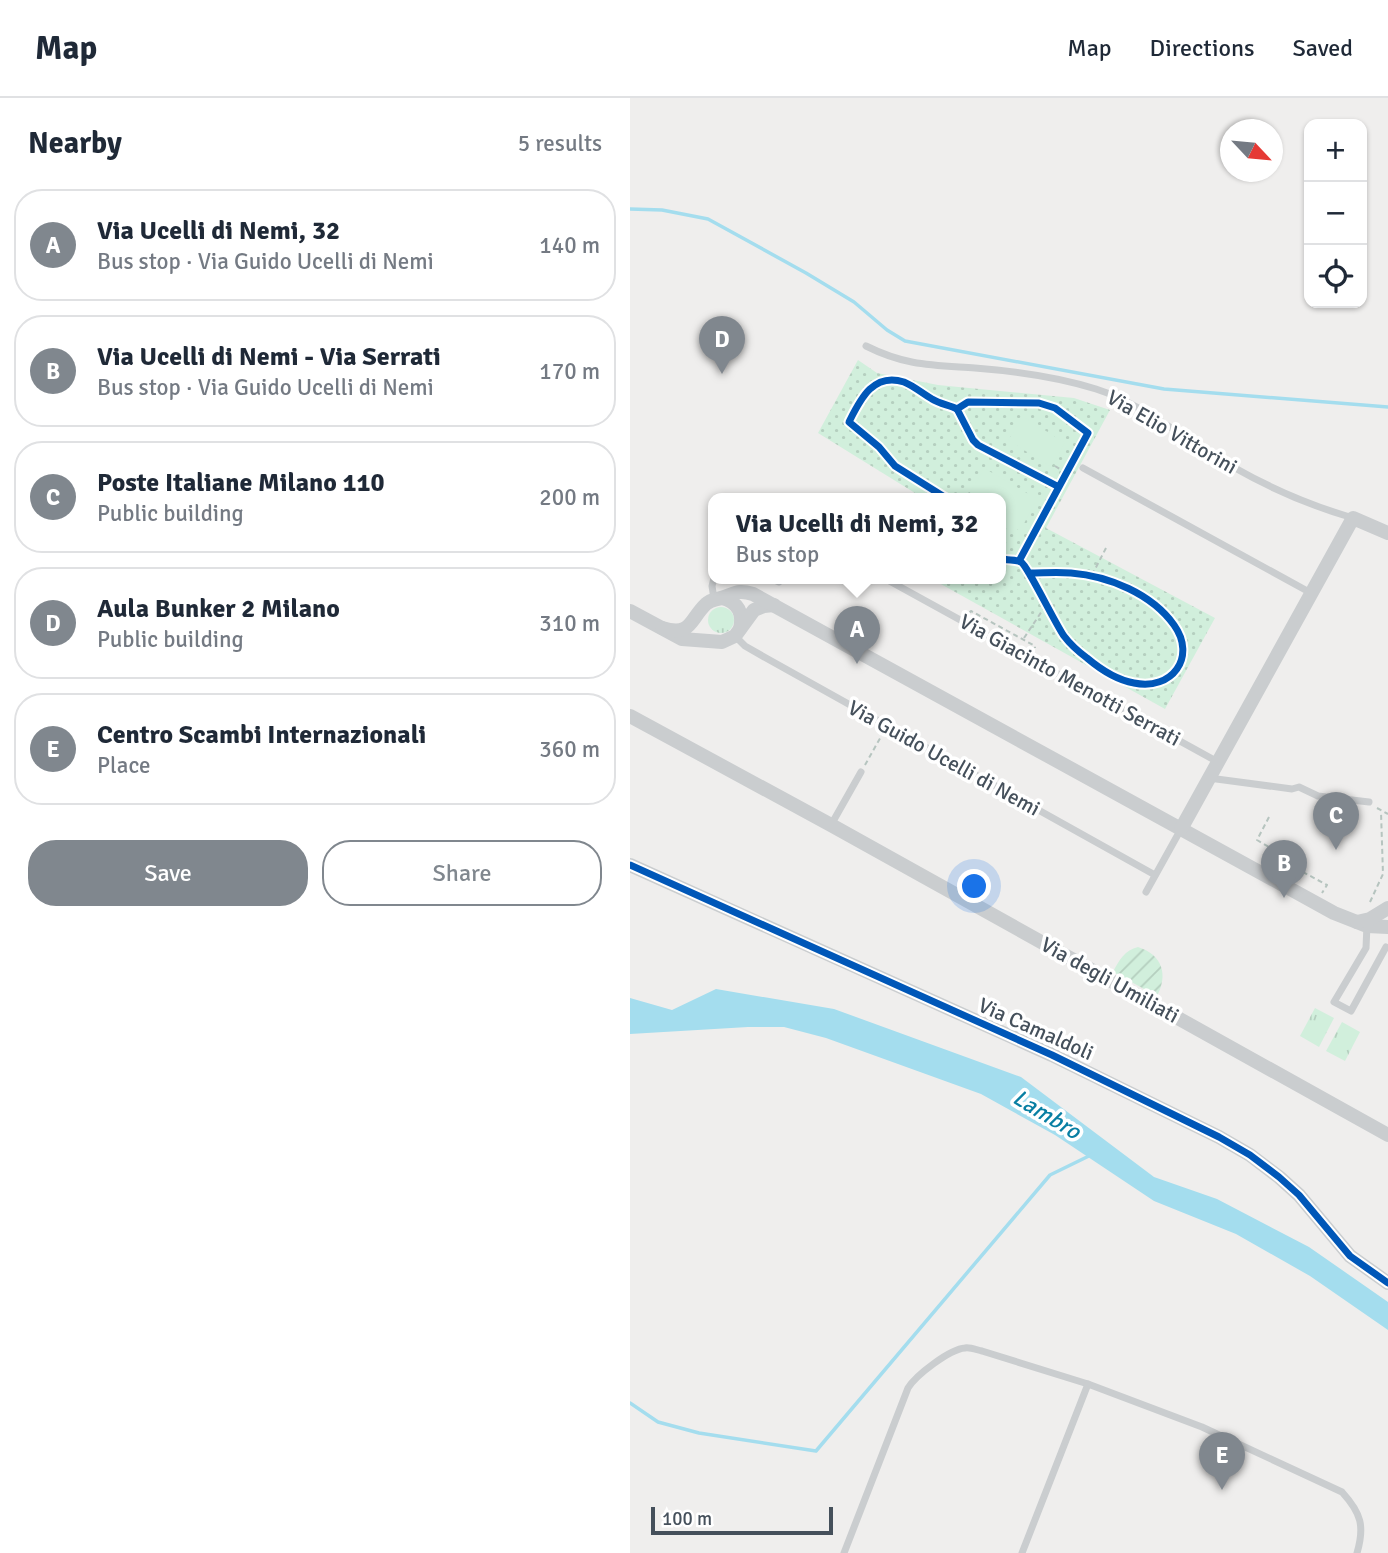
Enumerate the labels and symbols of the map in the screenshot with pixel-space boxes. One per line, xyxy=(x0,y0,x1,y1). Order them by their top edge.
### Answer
north arrow xyxy=(1220,119,1283,182)
pin: D xyxy=(699,316,745,374)
street label: Via Elio Vittorini xyxy=(1102,384,1242,480)
pin: A xyxy=(834,606,880,664)
street label: Via Giacinto Menotti Serrati xyxy=(955,608,1185,752)
street label: Via Guido Ucelli di Nemi xyxy=(843,694,1045,822)
pin: C xyxy=(1313,792,1359,850)
pin: B xyxy=(1261,840,1307,898)
your location xyxy=(957,869,991,903)
street label: Via degli Umiliati xyxy=(1036,931,1184,1029)
street label: Via Camaldoli xyxy=(974,992,1098,1066)
water label: Lambro xyxy=(1008,1083,1087,1146)
pin: E xyxy=(1199,1432,1245,1490)
scale bar xyxy=(651,1504,833,1536)

